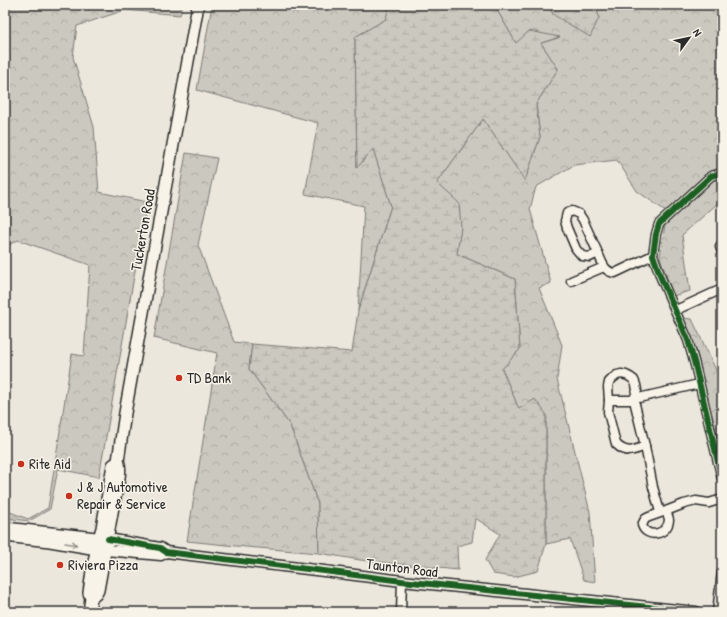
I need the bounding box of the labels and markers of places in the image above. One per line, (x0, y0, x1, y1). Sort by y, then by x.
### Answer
place label: TD Bank (187, 367, 231, 388)
marker: TD Bank (174, 373, 184, 383)
place label: Rite Aid (29, 453, 70, 474)
marker: Rite Aid (16, 459, 26, 469)
place label: J & J Automotive Repair & Service (77, 476, 168, 514)
marker: J & J Automotive Repair & Service (64, 491, 74, 501)
place label: Riviera Pizza (68, 554, 138, 575)
marker: Riviera Pizza (55, 560, 65, 570)

